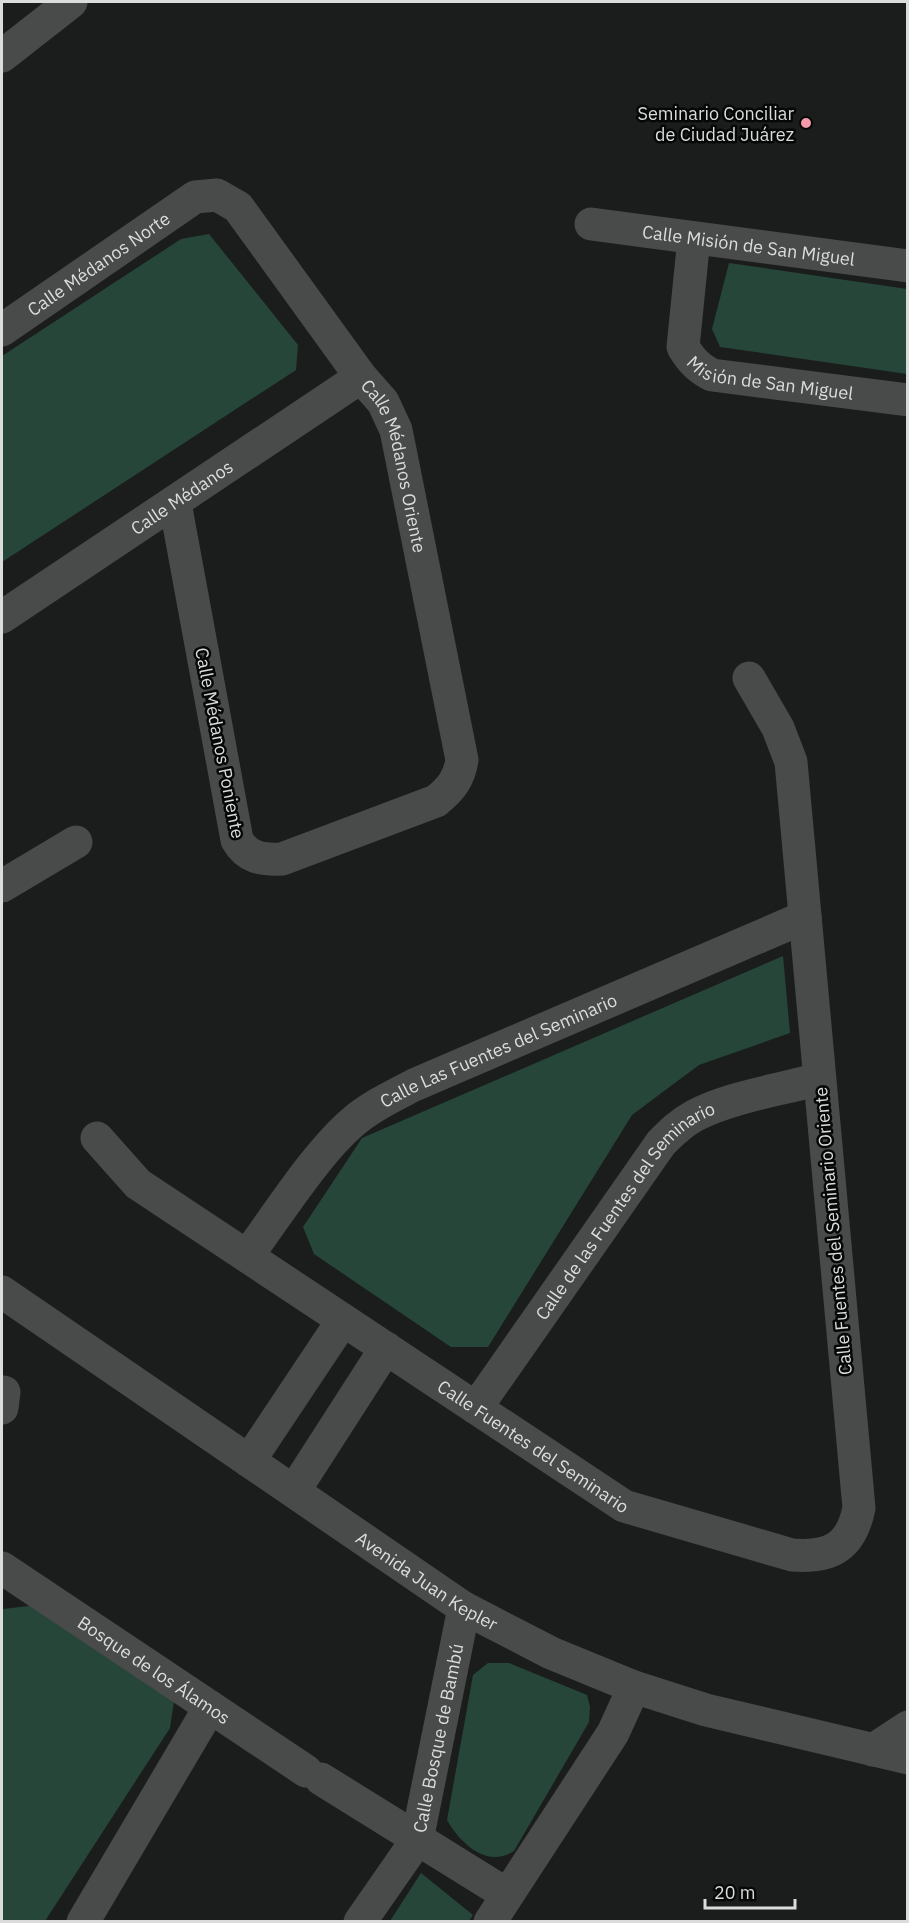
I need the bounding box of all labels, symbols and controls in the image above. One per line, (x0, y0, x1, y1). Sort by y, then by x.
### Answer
place label: Seminario Conciliar de Ciudad Juárez (638, 102, 794, 146)
marker: Seminario Conciliar de Ciudad Juárez (799, 116, 813, 130)
street label: Calle Médanos Norte (23, 206, 174, 321)
street label: Calle Misión de San Miguel (641, 219, 857, 270)
street label: Misión de San Miguel (682, 350, 855, 404)
street label: Calle Médanos Oriente (356, 374, 432, 555)
street label: Calle Médanos (126, 454, 237, 539)
street label: Calle Médanos Poniente (190, 646, 250, 841)
street label: Calle Las Fuentes del Seminario (376, 988, 620, 1112)
street label: Calle Fuentes del Seminario Oriente (809, 1086, 857, 1376)
street label: Calle de las Fuentes del Seminario (530, 1096, 718, 1324)
street label: Calle Fuentes del Seminario (433, 1374, 634, 1518)
street label: Avenida Juan Kepler (352, 1526, 502, 1635)
street label: Bosque de los Álamos (73, 1610, 235, 1729)
street label: Calle Bosque de Bambú (407, 1641, 468, 1835)
scale bar (705, 1872, 795, 1910)
text: 20 m (714, 1881, 756, 1904)

